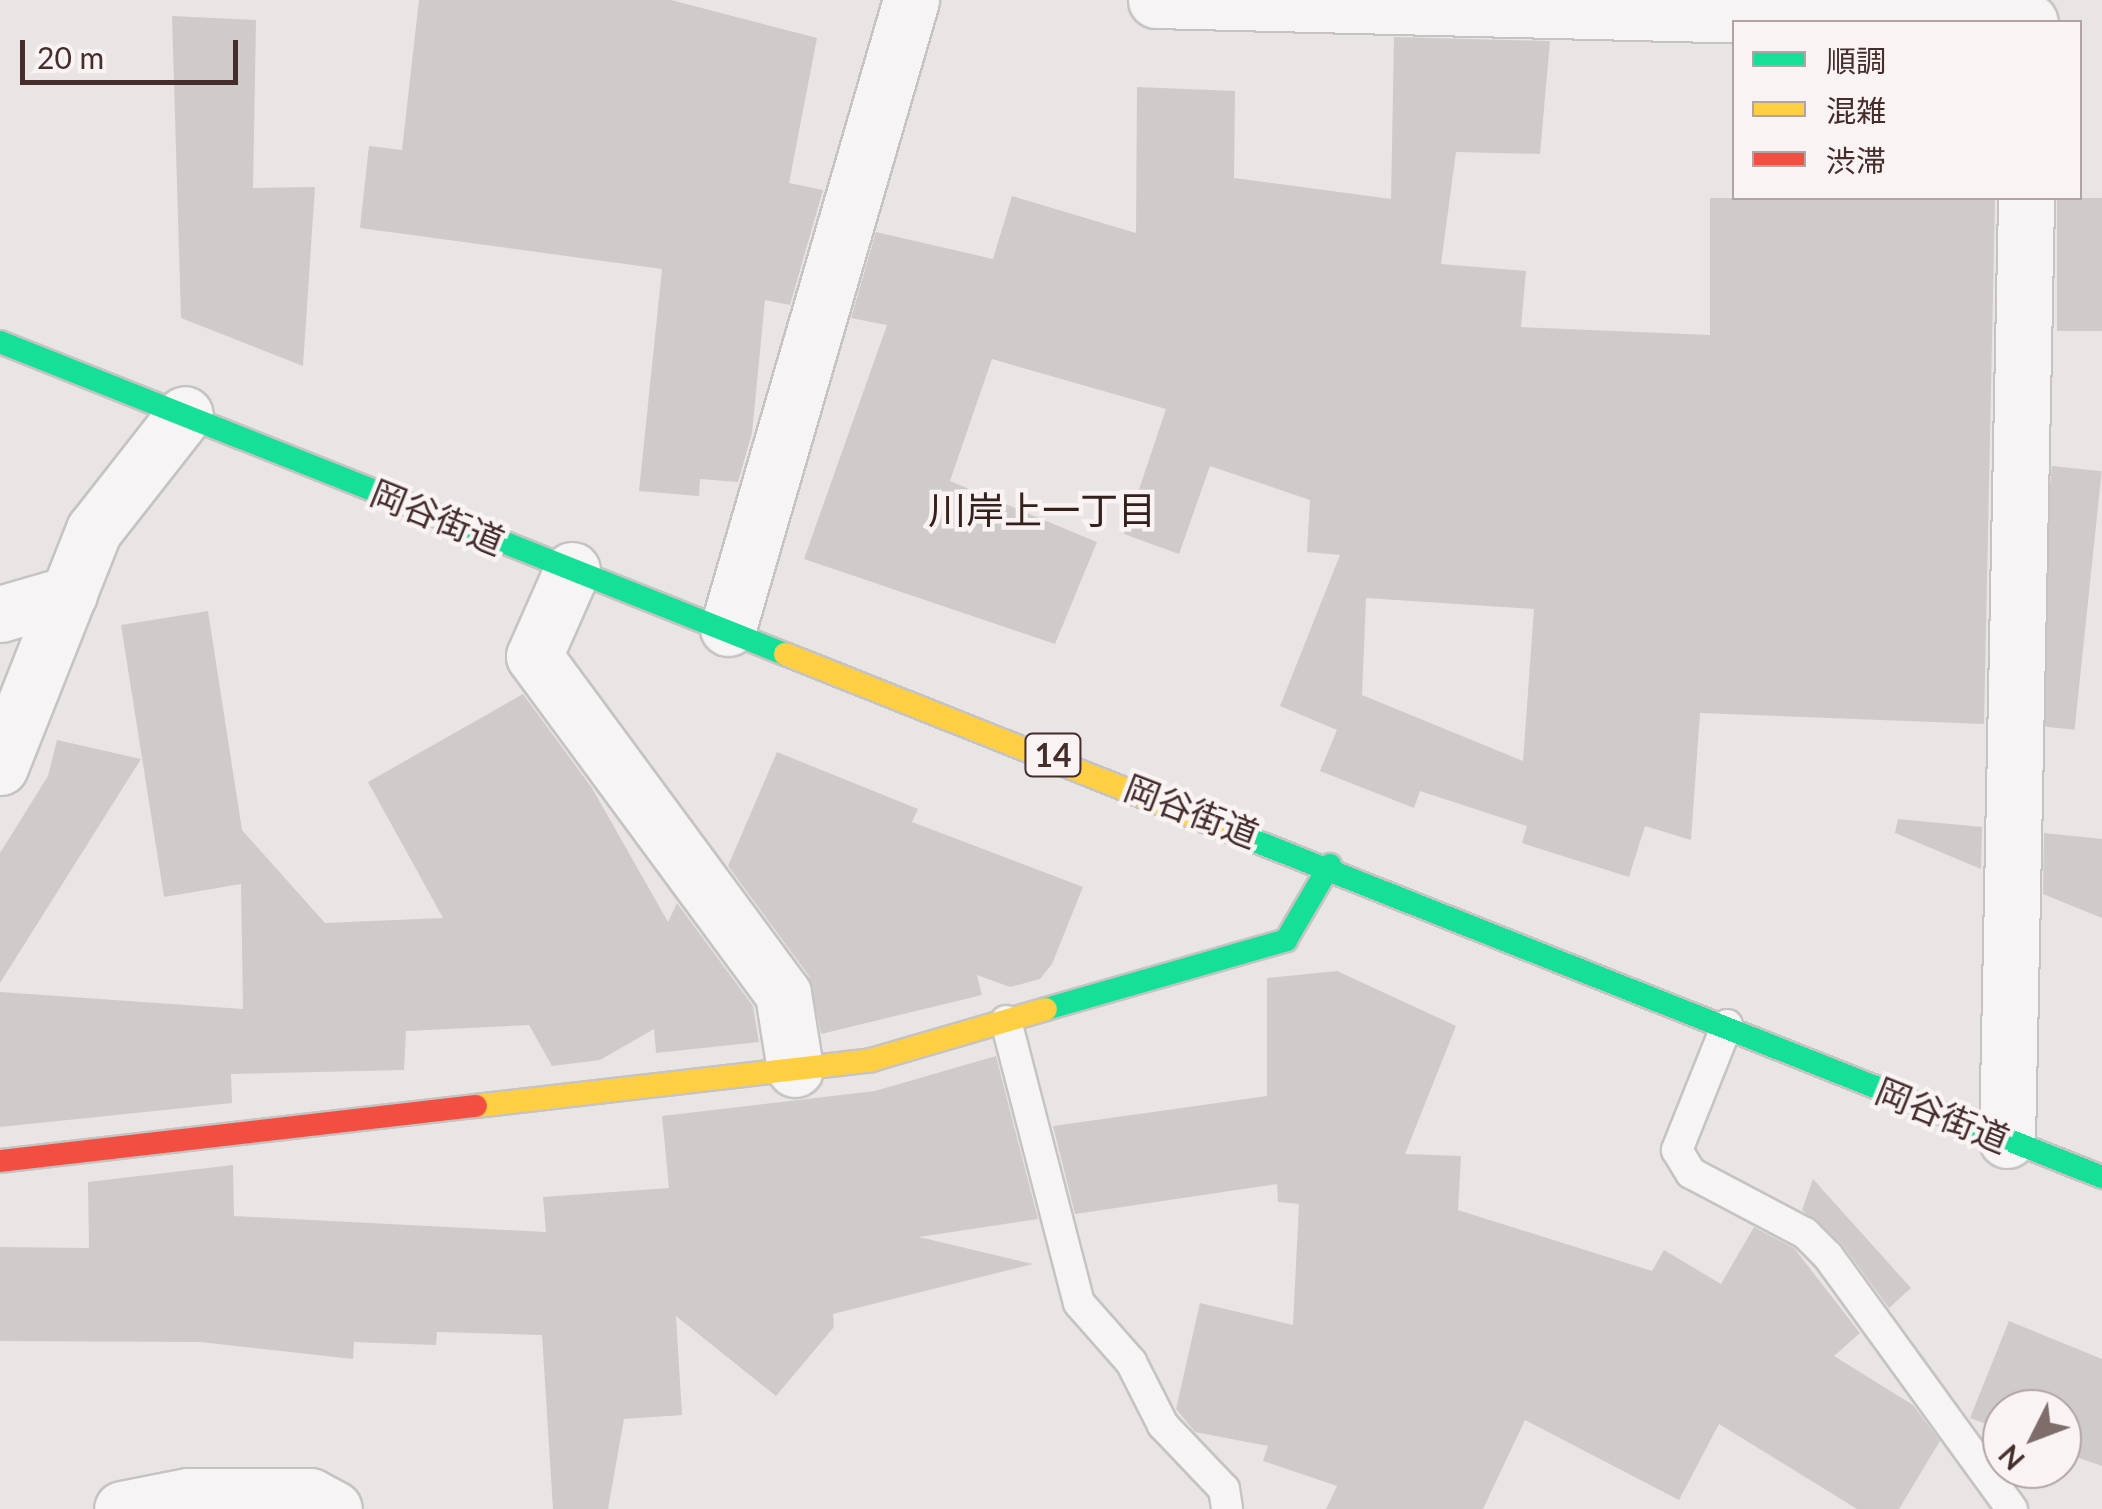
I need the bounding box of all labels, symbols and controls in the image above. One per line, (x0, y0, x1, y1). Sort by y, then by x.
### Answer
scale bar (25, 20, 242, 82)
legend (1732, 20, 2082, 200)
text: 20 m (37, 39, 104, 75)
text: 順調 (1826, 42, 1886, 78)
text: 混雑 (1826, 92, 1886, 128)
text: 渋滞 (1826, 142, 1886, 178)
street label: 岡谷街道 (365, 470, 511, 562)
district label: 川岸上一丁目 (928, 487, 1156, 533)
road number: 14 (1023, 728, 1083, 782)
street label: 岡谷街道 (1119, 765, 1265, 855)
street label: 岡谷街道 (1870, 1068, 2016, 1160)
north arrow (1982, 1389, 2082, 1489)
text: N (1991, 1438, 2031, 1477)

